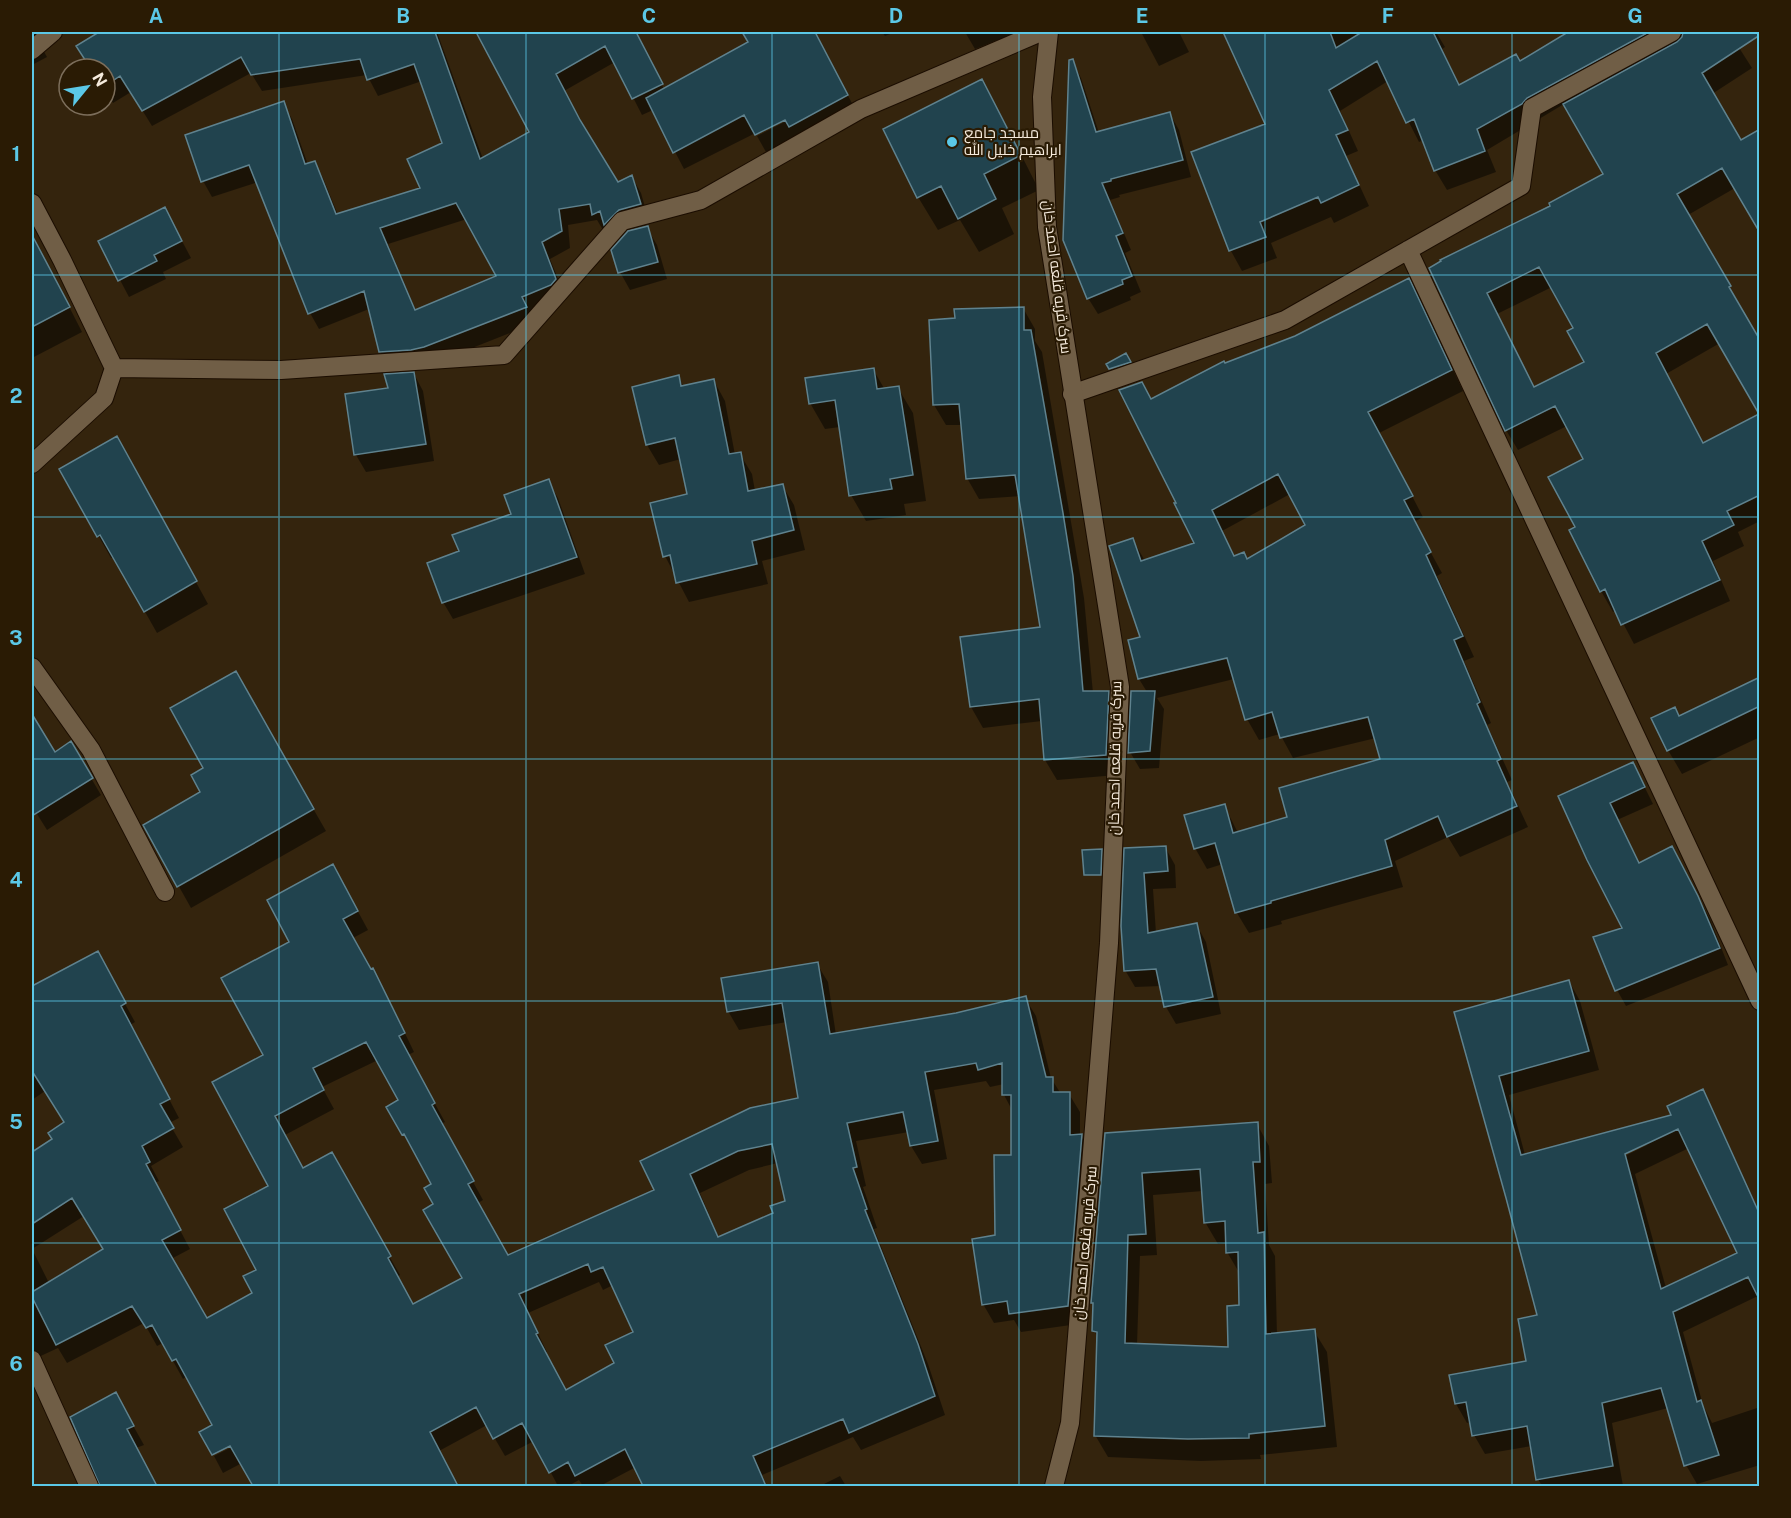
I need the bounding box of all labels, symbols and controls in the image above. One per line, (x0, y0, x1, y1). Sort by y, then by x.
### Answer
text: A (149, 4, 163, 28)
text: B (396, 4, 410, 28)
text: C (642, 4, 656, 28)
text: D (889, 4, 903, 28)
text: E (1136, 4, 1148, 28)
text: F (1382, 4, 1394, 28)
text: G (1627, 4, 1643, 28)
north arrow (57, 57, 117, 117)
text: N (88, 70, 111, 90)
place label: مسجد جامع ابراهیم خلیل الله (964, 124, 1062, 160)
marker: مسجد جامع ابراهیم خلیل الله (945, 135, 959, 149)
text: 1 (12, 142, 20, 166)
street label: سرک قریه قلعه احمد خان (1038, 199, 1075, 355)
text: 2 (10, 384, 22, 408)
text: 3 (9, 626, 23, 650)
street label: سرک قریه قلعه احمد خان (1105, 681, 1126, 835)
text: 4 (9, 868, 23, 892)
text: 5 (9, 1110, 23, 1134)
street label: سرک قریه قلعه احمد خان (1069, 1165, 1102, 1321)
text: 6 (9, 1352, 23, 1376)

